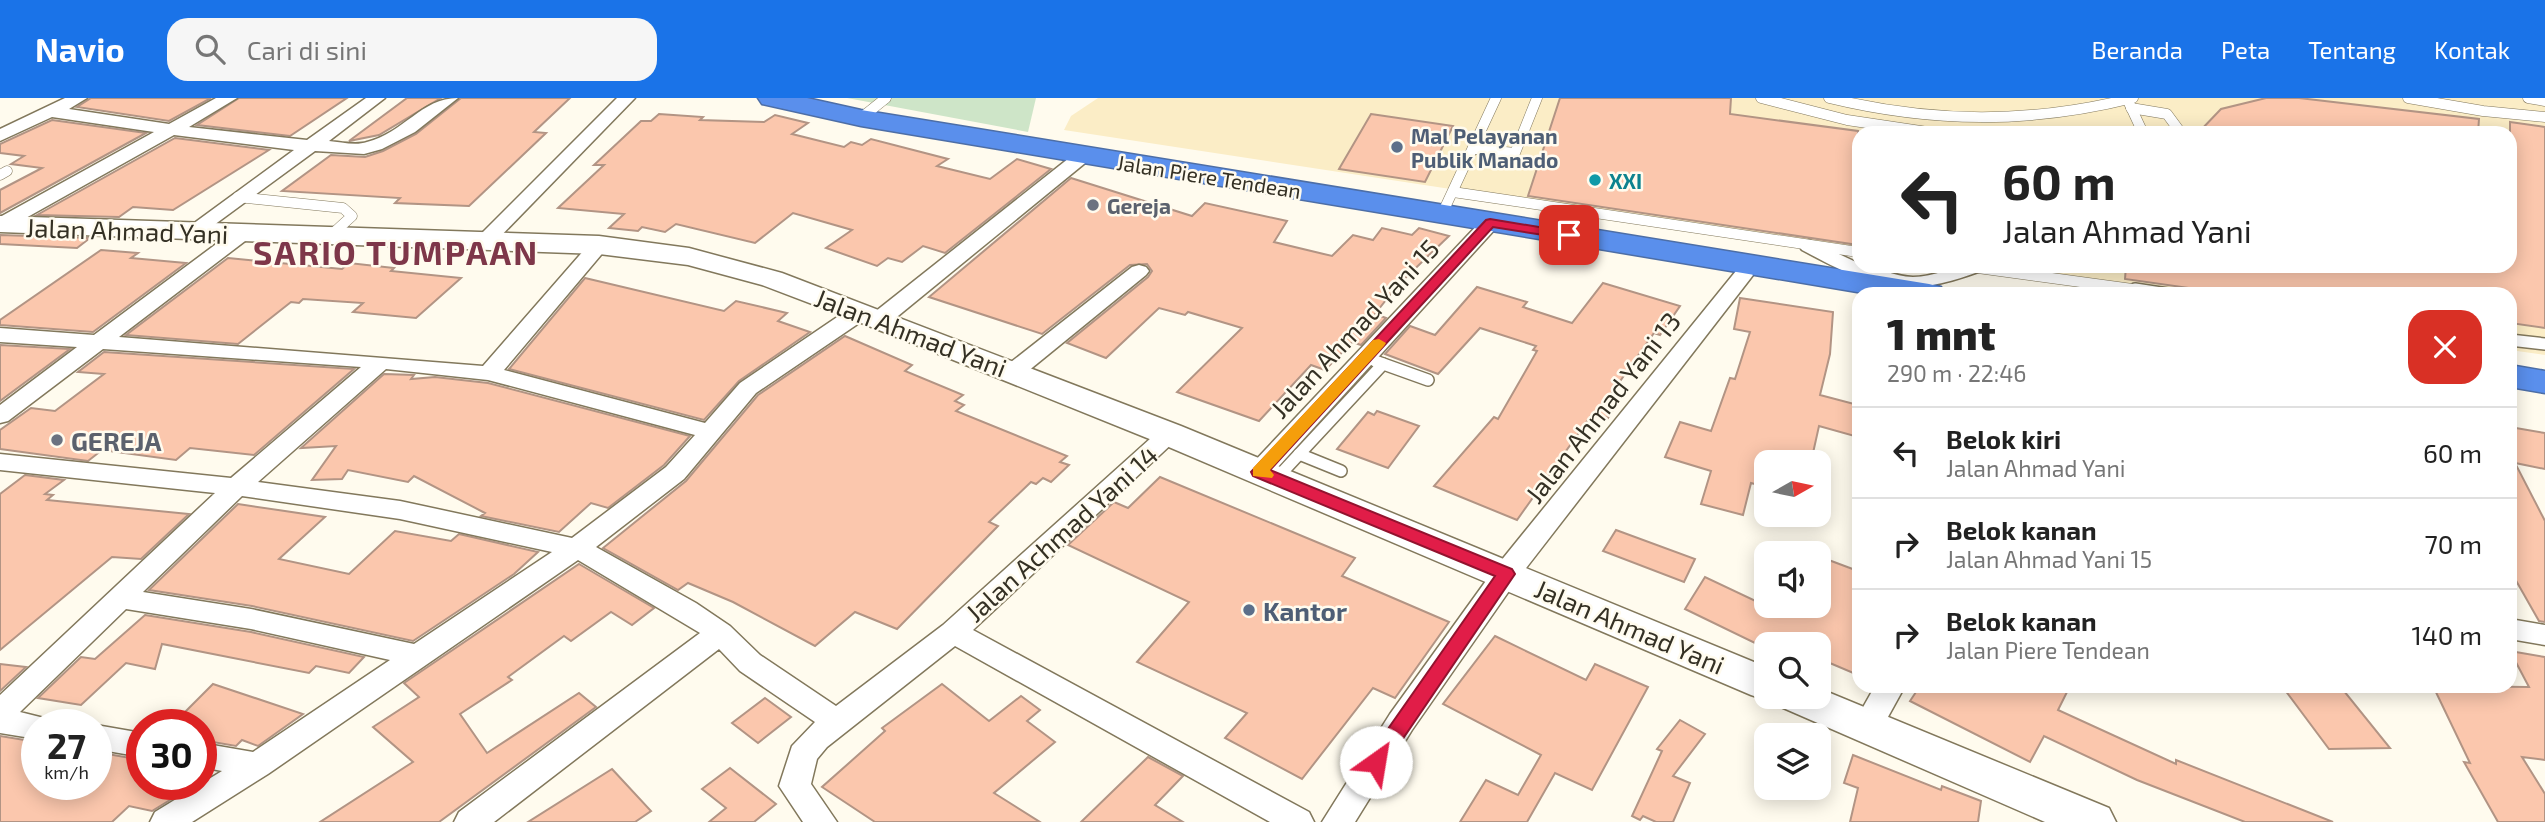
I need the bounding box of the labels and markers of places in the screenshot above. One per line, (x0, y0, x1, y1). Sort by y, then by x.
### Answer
place label: Mal Pelayanan Publik Manado (1411, 123, 1558, 172)
marker: Mal Pelayanan Publik Manado (1389, 139, 1405, 155)
place label: XXI (1609, 168, 1642, 193)
marker: XXI (1587, 172, 1603, 188)
place label: Gereja (1107, 193, 1171, 218)
marker: Gereja (1085, 197, 1101, 213)
pin (1539, 205, 1599, 265)
place label: GEREJA (71, 425, 161, 456)
marker: GEREJA (49, 432, 65, 448)
place label: Kantor (1263, 595, 1347, 626)
marker: Kantor (1241, 602, 1257, 618)

